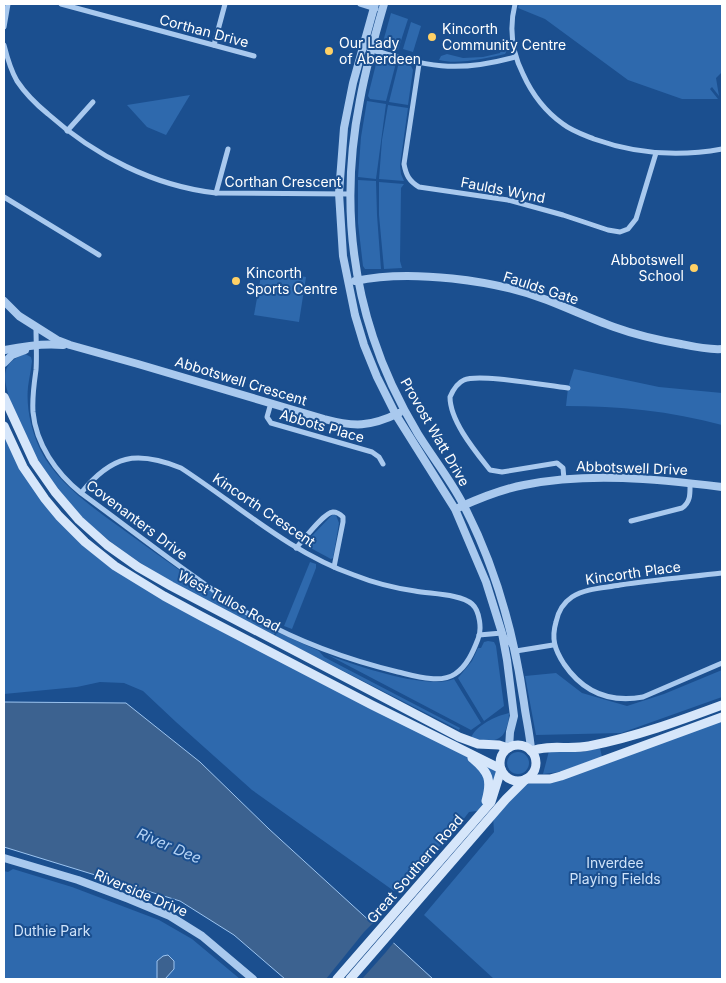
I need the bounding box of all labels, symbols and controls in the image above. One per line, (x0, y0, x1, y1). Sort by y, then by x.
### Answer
street label: Corthan Drive (158, 10, 251, 51)
place label: Kincorth Community Centre (442, 20, 566, 53)
marker: Kincorth Community Centre (426, 31, 438, 43)
place label: Our Lady of Aberdeen (339, 34, 421, 67)
marker: Our Lady of Aberdeen (323, 45, 335, 57)
street label: Corthan Crescent (225, 173, 342, 190)
street label: Faulds Wynd (459, 173, 547, 206)
place label: Abbotswell School (611, 251, 684, 284)
marker: Abbotswell School (688, 262, 700, 274)
place label: Kincorth Sports Centre (246, 264, 338, 297)
street label: Faulds Gate (501, 267, 581, 308)
marker: Kincorth Sports Centre (230, 275, 242, 287)
street label: Abbotswell Crescent (173, 352, 310, 409)
street label: Provost Watt Drive (397, 374, 473, 489)
street label: Abbots Place (278, 405, 366, 446)
street label: Abbotswell Drive (576, 457, 688, 478)
street label: Kincorth Crescent (210, 469, 319, 550)
street label: Covenanters Drive (83, 476, 191, 563)
street label: Kincorth Place (584, 557, 682, 588)
street label: West Tullos Road (175, 566, 283, 635)
street label: Great Southern Road (363, 811, 466, 926)
water label: River Dee (134, 824, 204, 868)
park label: Inverdee Playing Fields (569, 854, 661, 887)
street label: Riverside Drive (92, 865, 190, 920)
park label: Duthie Park (14, 922, 91, 939)

